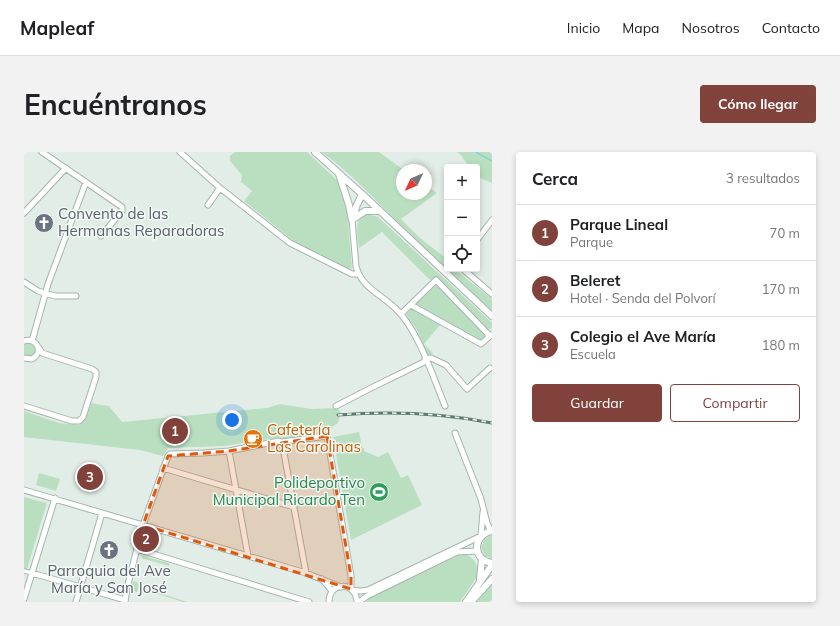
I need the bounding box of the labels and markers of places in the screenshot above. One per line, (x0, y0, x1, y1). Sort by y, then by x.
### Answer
place label: Convento de las Hermanas Reparadoras (58, 204, 225, 240)
church icon: Convento de las Hermanas Reparadoras (33, 212, 55, 234)
pin: 1 (162, 416, 188, 446)
place label: Cafetería Las Carolinas (267, 420, 361, 456)
cafe icon: Cafetería Las Carolinas (242, 428, 264, 450)
pin: 3 (77, 462, 103, 492)
place label: Polideportivo Municipal Ricardo Ten (213, 473, 365, 509)
sports icon: Polideportivo Municipal Ricardo Ten (368, 481, 390, 503)
pin: 2 (133, 524, 159, 554)
church icon: Parroquia del Ave María y San José (98, 539, 120, 561)
place label: Parroquia del Ave María y San José (47, 561, 171, 597)

